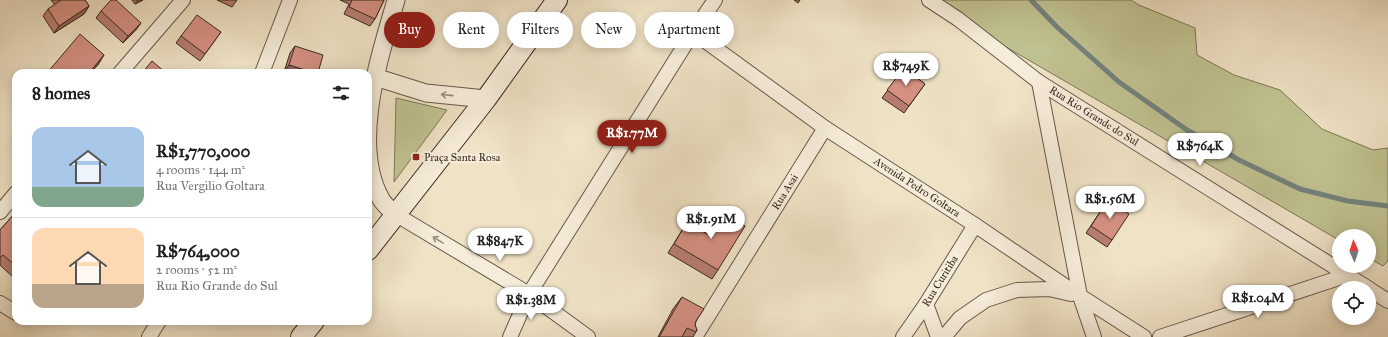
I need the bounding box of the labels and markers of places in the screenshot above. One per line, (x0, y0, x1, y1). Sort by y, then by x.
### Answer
pin: R$749K (873, 53, 939, 87)
pin: R$1.77M (595, 120, 669, 154)
pin: R$764K (1167, 133, 1233, 167)
place label: Praça Santa Rosa (424, 151, 501, 164)
marker: Praça Santa Rosa (411, 152, 421, 162)
pin: R$1.56M (1073, 186, 1147, 220)
pin: R$1.91M (674, 206, 748, 240)
pin: R$847K (467, 228, 533, 262)
pin: R$1.04M (1221, 285, 1295, 319)
pin: R$1.38M (494, 287, 568, 321)

